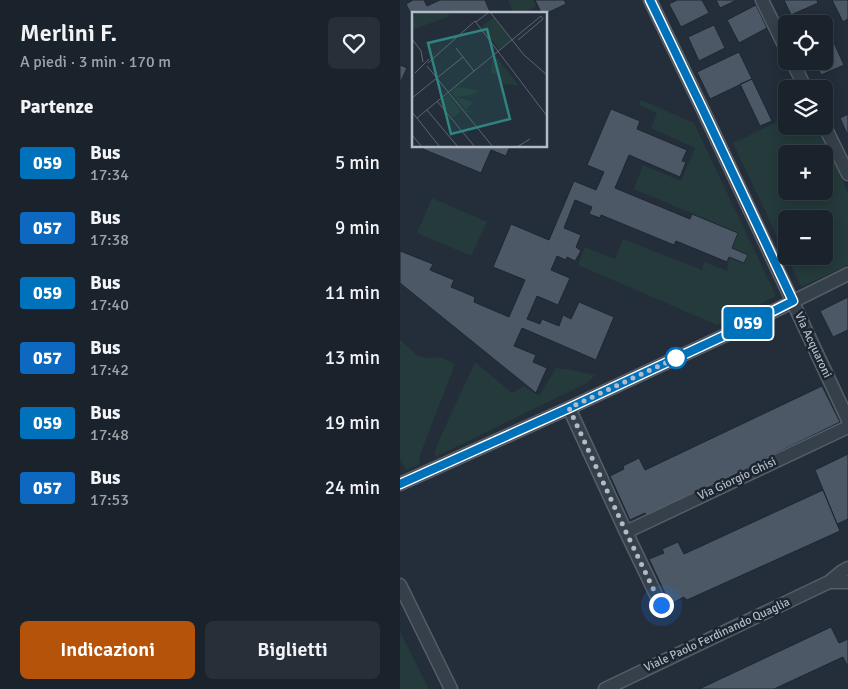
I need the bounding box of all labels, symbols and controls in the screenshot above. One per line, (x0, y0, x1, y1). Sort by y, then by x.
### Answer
inset map (412, 12, 548, 148)
map controls (778, 15, 833, 265)
button: locate (778, 15, 833, 70)
button: heart (328, 17, 380, 69)
text: Merlini F. (20, 18, 117, 48)
text: A piedi · 3 min · 170 m (20, 52, 171, 72)
button: layers (778, 80, 833, 135)
text: Partenze (20, 95, 93, 119)
text: Bus (90, 141, 121, 165)
button: + (778, 145, 833, 200)
text: 5 min (335, 151, 380, 175)
text: 059 (33, 152, 62, 174)
text: 17:34 (90, 165, 129, 185)
text: Bus (90, 206, 121, 230)
button: − (778, 210, 833, 265)
text: 9 min (335, 216, 380, 240)
text: 057 (33, 217, 62, 239)
text: 17:38 (90, 230, 129, 250)
text: Bus (90, 271, 121, 295)
text: 11 min (325, 281, 380, 305)
text: 059 (33, 282, 62, 304)
text: 17:40 (90, 295, 129, 315)
line badge: 059 (719, 307, 777, 339)
street label: Via Acquaroni (791, 310, 835, 380)
text: 059 (733, 312, 763, 334)
text: Bus (90, 336, 121, 360)
text: 13 min (325, 346, 380, 370)
text: 057 (33, 347, 62, 369)
unlabelled marker (665, 347, 687, 369)
text: 17:42 (90, 360, 129, 380)
text: Bus (90, 401, 121, 425)
text: 19 min (325, 411, 380, 435)
text: 059 (33, 412, 62, 434)
text: 17:48 (90, 425, 129, 445)
street label: Via Giorgio Ghisi (695, 454, 779, 504)
text: Bus (90, 466, 121, 490)
text: 24 min (325, 476, 380, 500)
text: 057 (33, 477, 62, 499)
text: 17:53 (90, 490, 129, 510)
your location (649, 593, 674, 618)
street label: Viale Paolo Ferdinando Quaglia (642, 595, 792, 675)
button: Indicazioni (20, 621, 195, 679)
button: Biglietti (205, 621, 380, 679)

